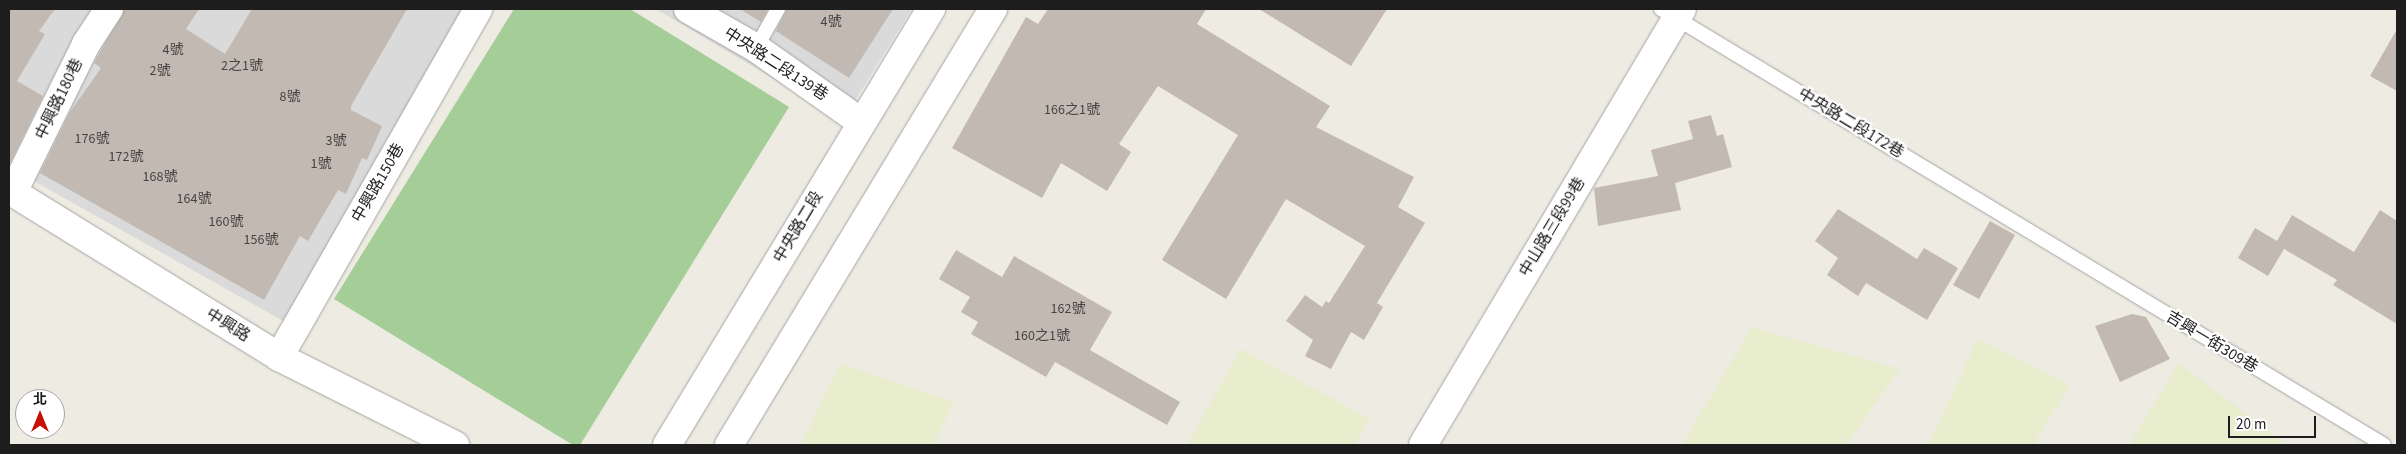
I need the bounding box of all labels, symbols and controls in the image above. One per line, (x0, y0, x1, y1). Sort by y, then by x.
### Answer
house number: 4號 (821, 14, 841, 30)
street label: 中央路二段139巷 (721, 23, 831, 105)
house number: 4號 (163, 42, 183, 58)
street label: 中興路180巷 (31, 55, 87, 143)
house number: 2之1號 (221, 58, 263, 74)
house number: 2號 (150, 63, 170, 79)
street label: 中央路二段172巷 (1795, 84, 1907, 162)
house number: 8號 (280, 89, 300, 105)
house number: 166之1號 (1044, 102, 1100, 118)
house number: 176號 (75, 131, 109, 147)
house number: 3號 (326, 133, 346, 149)
street label: 中興路150巷 (348, 140, 408, 226)
house number: 172號 (109, 149, 143, 165)
house number: 1號 (311, 156, 331, 172)
house number: 168號 (143, 169, 177, 185)
street label: 中山路三段99巷 (1515, 174, 1589, 280)
street label: 中央路二段 (769, 188, 827, 266)
house number: 164號 (177, 191, 211, 207)
house number: 160號 (209, 214, 243, 230)
house number: 156號 (244, 232, 278, 248)
house number: 162號 (1051, 301, 1085, 317)
street label: 中興路 (203, 304, 253, 346)
street label: 吉興一街309巷 (2163, 307, 2261, 377)
house number: 160之1號 (1014, 328, 1070, 344)
north arrow (15, 389, 65, 439)
text: 北 (33, 390, 47, 410)
scale bar (2231, 406, 2318, 438)
text: 20 m (2236, 414, 2266, 435)

